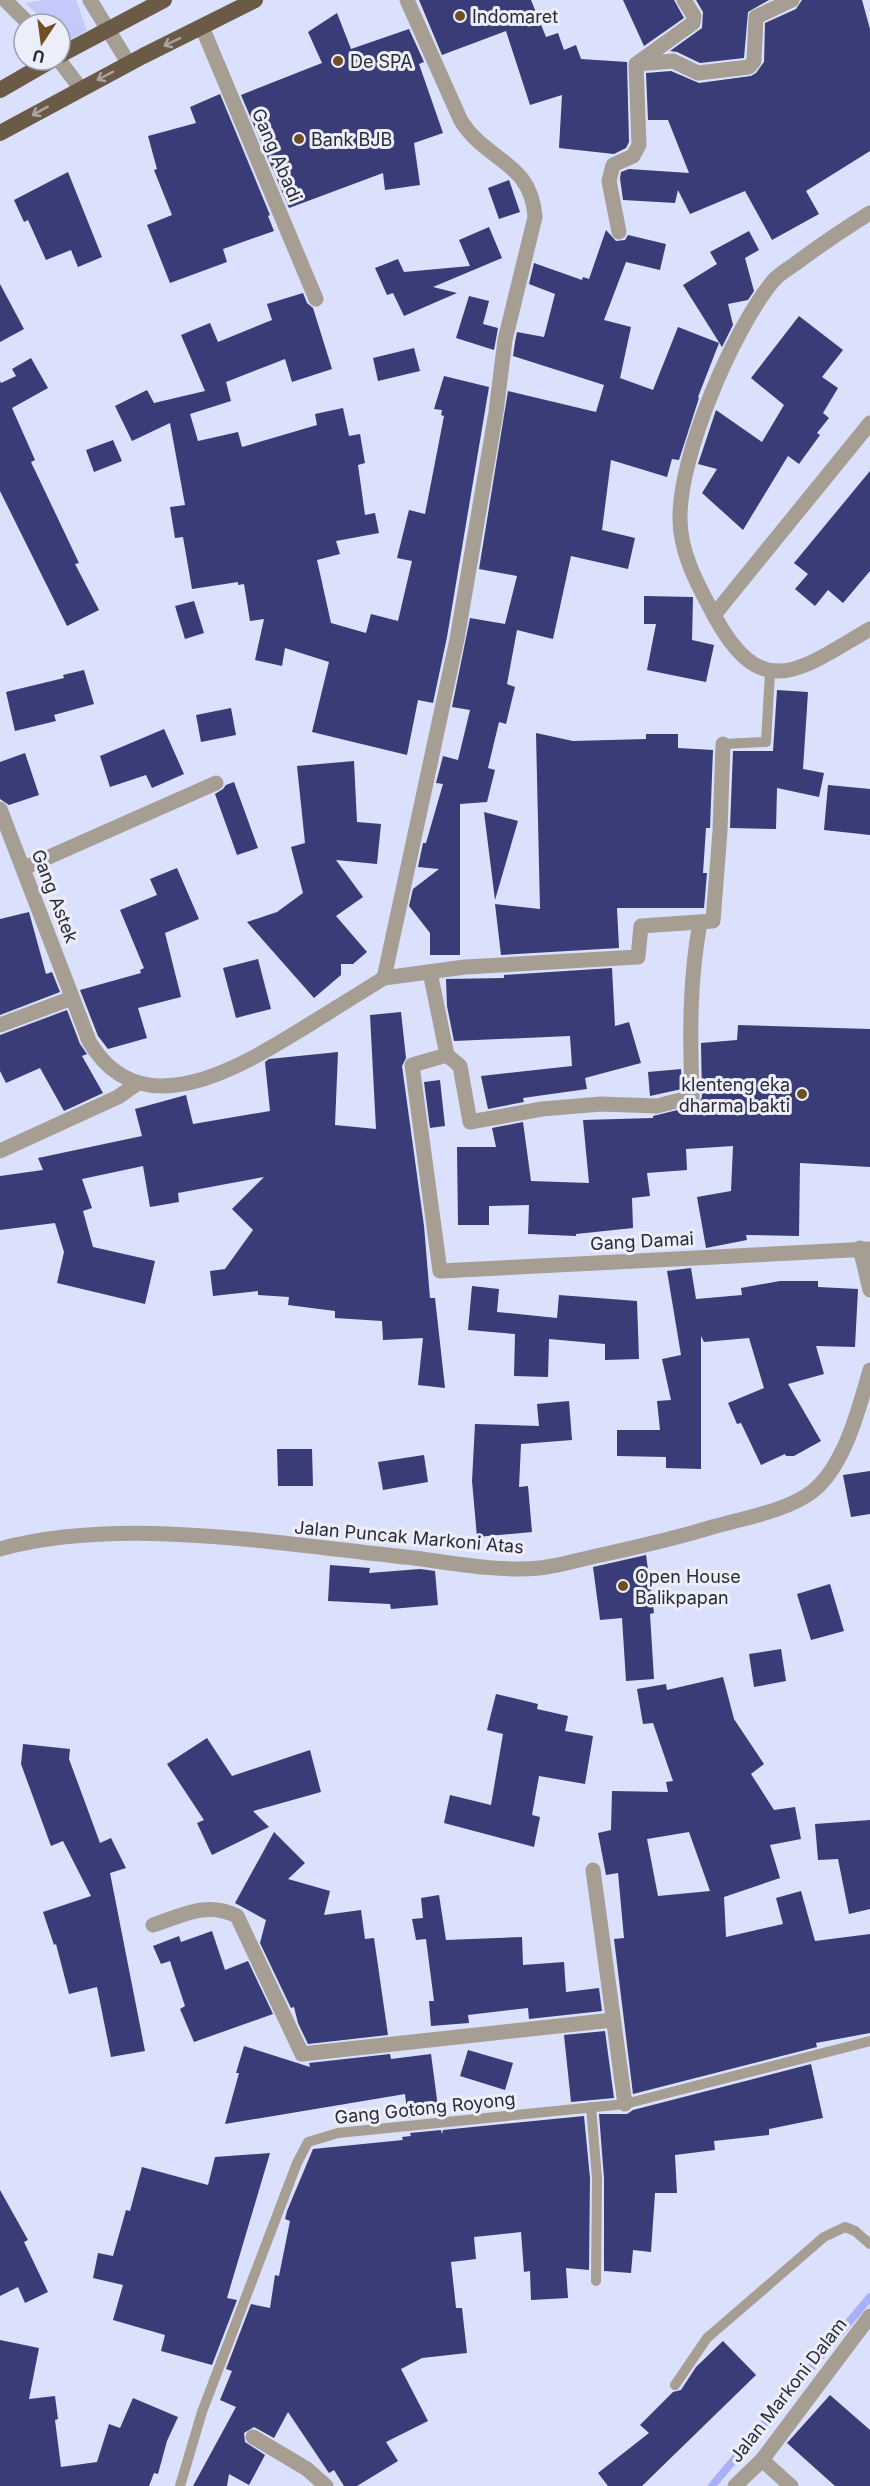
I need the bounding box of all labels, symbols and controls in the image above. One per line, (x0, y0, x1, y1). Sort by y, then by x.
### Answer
place label: Indomaret (472, 6, 558, 27)
marker: Indomaret (453, 9, 467, 23)
north arrow (12, 12, 72, 72)
one-way arrow (164, 36, 182, 48)
text: U (31, 46, 47, 68)
place label: De SPA (350, 51, 413, 72)
marker: De SPA (331, 54, 345, 68)
one-way arrow (96, 71, 114, 82)
street label: Gang Abadi (248, 105, 306, 205)
one-way arrow (32, 106, 50, 117)
place label: Bank BJB (311, 129, 392, 150)
marker: Bank BJB (292, 132, 306, 146)
street label: Gang Astek (28, 846, 82, 946)
place label: klenteng eka dharma bakti (679, 1074, 790, 1116)
marker: klenteng eka dharma bakti (795, 1087, 809, 1101)
street label: Gang Damai (590, 1228, 694, 1254)
street label: Jalan Puncak Markoni Atas (293, 1517, 525, 1557)
place label: Open House Balikpapan (635, 1566, 741, 1608)
marker: Open House Balikpapan (616, 1579, 630, 1593)
street label: Gang Gotong Royong (334, 2088, 516, 2128)
street label: Jalan Markoni Dalam (725, 2314, 851, 2466)

